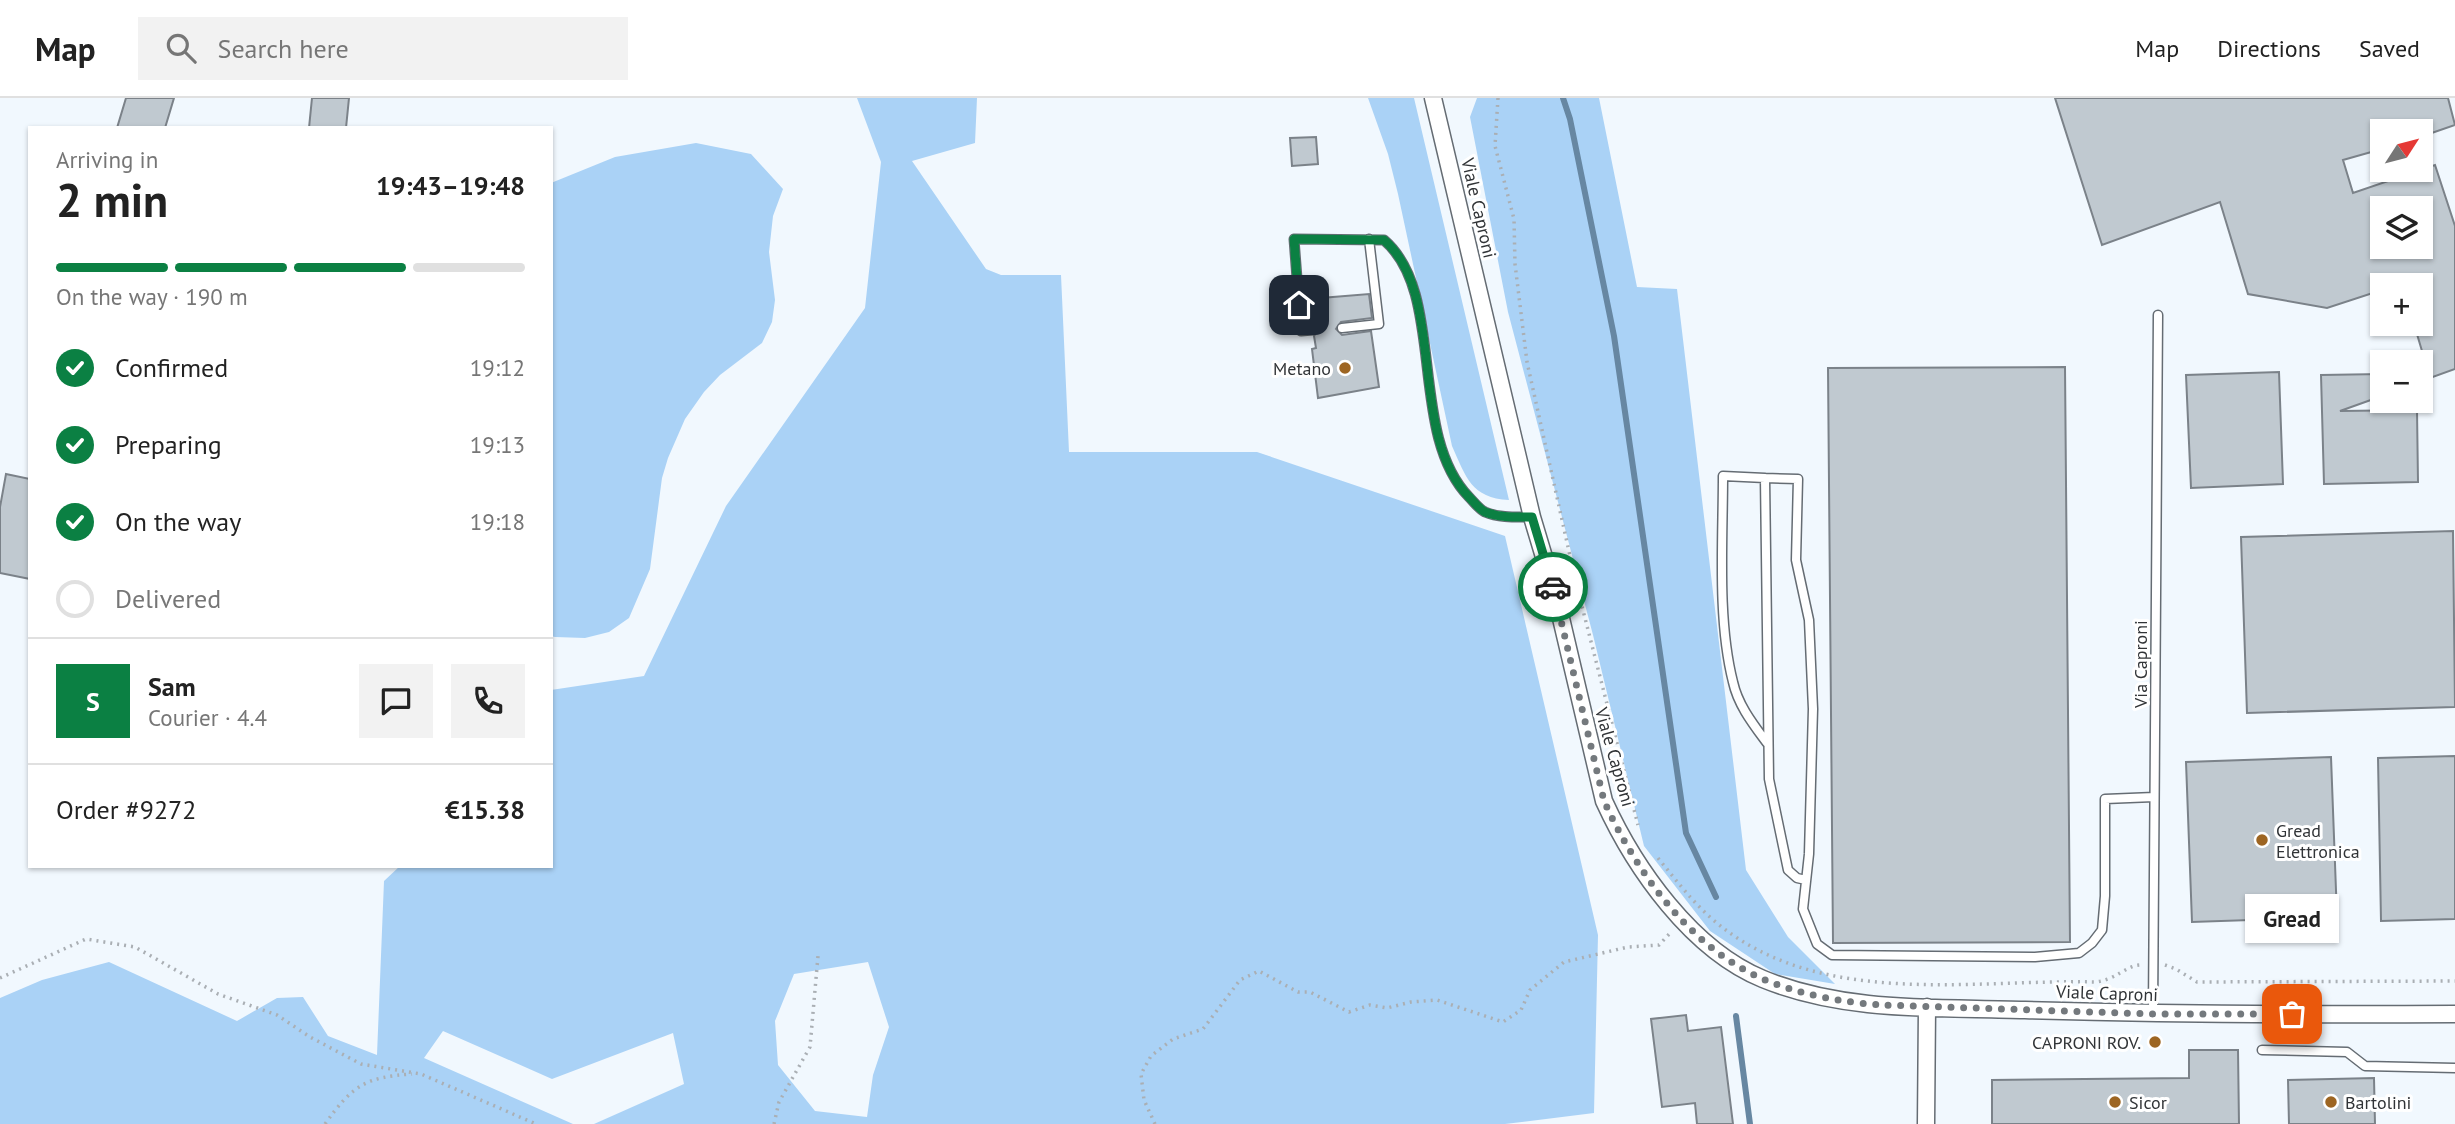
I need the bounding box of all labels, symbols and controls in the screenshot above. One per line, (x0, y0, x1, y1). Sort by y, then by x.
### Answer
search box (138, 17, 628, 80)
text: Map (35, 27, 96, 70)
icon: search (162, 29, 200, 67)
text: Search here (218, 32, 349, 65)
text: Map (2135, 33, 2179, 64)
text: Directions (2217, 33, 2321, 64)
text: Saved (2359, 33, 2420, 64)
north arrow (2370, 119, 2432, 182)
map controls (2370, 119, 2433, 413)
text: Arriving in (56, 145, 158, 174)
street label: Viale Caproni (1456, 155, 1502, 260)
text: 19:43–19:48 (376, 169, 525, 202)
text: 2 min (56, 170, 168, 230)
button: layers (2370, 196, 2433, 259)
button: + (2370, 273, 2433, 336)
pin (1269, 275, 1329, 335)
text: On the way · 190 m (56, 282, 248, 311)
icon: home (1280, 286, 1318, 324)
icon: check (56, 349, 94, 387)
button: − (2370, 350, 2433, 413)
text: Confirmed (115, 351, 228, 384)
text: 19:12 (470, 353, 525, 382)
place label: Metano (1273, 357, 1331, 380)
marker: Metano (1337, 360, 1353, 376)
icon: check (56, 426, 94, 464)
text: Preparing (115, 428, 222, 461)
text: 19:13 (470, 430, 525, 459)
icon: check (56, 503, 94, 541)
text: On the way (115, 505, 241, 538)
text: 19:18 (470, 507, 525, 536)
courier (1518, 552, 1588, 622)
icon: car (1534, 568, 1572, 606)
text: Delivered (115, 582, 221, 615)
street label: Via Caproni (2129, 620, 2152, 709)
button: chat (359, 664, 433, 738)
button: phone (451, 664, 525, 738)
text: Sam (148, 670, 196, 703)
text: S (86, 685, 100, 718)
text: Courier · 4.4 (148, 703, 267, 732)
street label: Viale Caproni (1590, 704, 1640, 809)
text: Order #9272 (56, 793, 196, 826)
text: €15.38 (445, 793, 525, 826)
place label: Gread Elettronica (2276, 819, 2360, 863)
marker: Gread Elettronica (2254, 832, 2270, 848)
callout: Gread (2245, 895, 2339, 944)
text: Gread (2263, 904, 2321, 933)
street label: Viale Caproni (2054, 980, 2159, 1006)
pin (2262, 984, 2322, 1044)
icon: bag (2273, 995, 2311, 1033)
place label: CAPRONI ROV. (2032, 1031, 2141, 1054)
marker: CAPRONI ROV. (2147, 1034, 2163, 1050)
place label: Sicor (2129, 1091, 2167, 1114)
place label: Bartolini (2345, 1091, 2411, 1114)
marker: Sicor (2107, 1094, 2123, 1110)
marker: Bartolini (2323, 1094, 2339, 1110)

